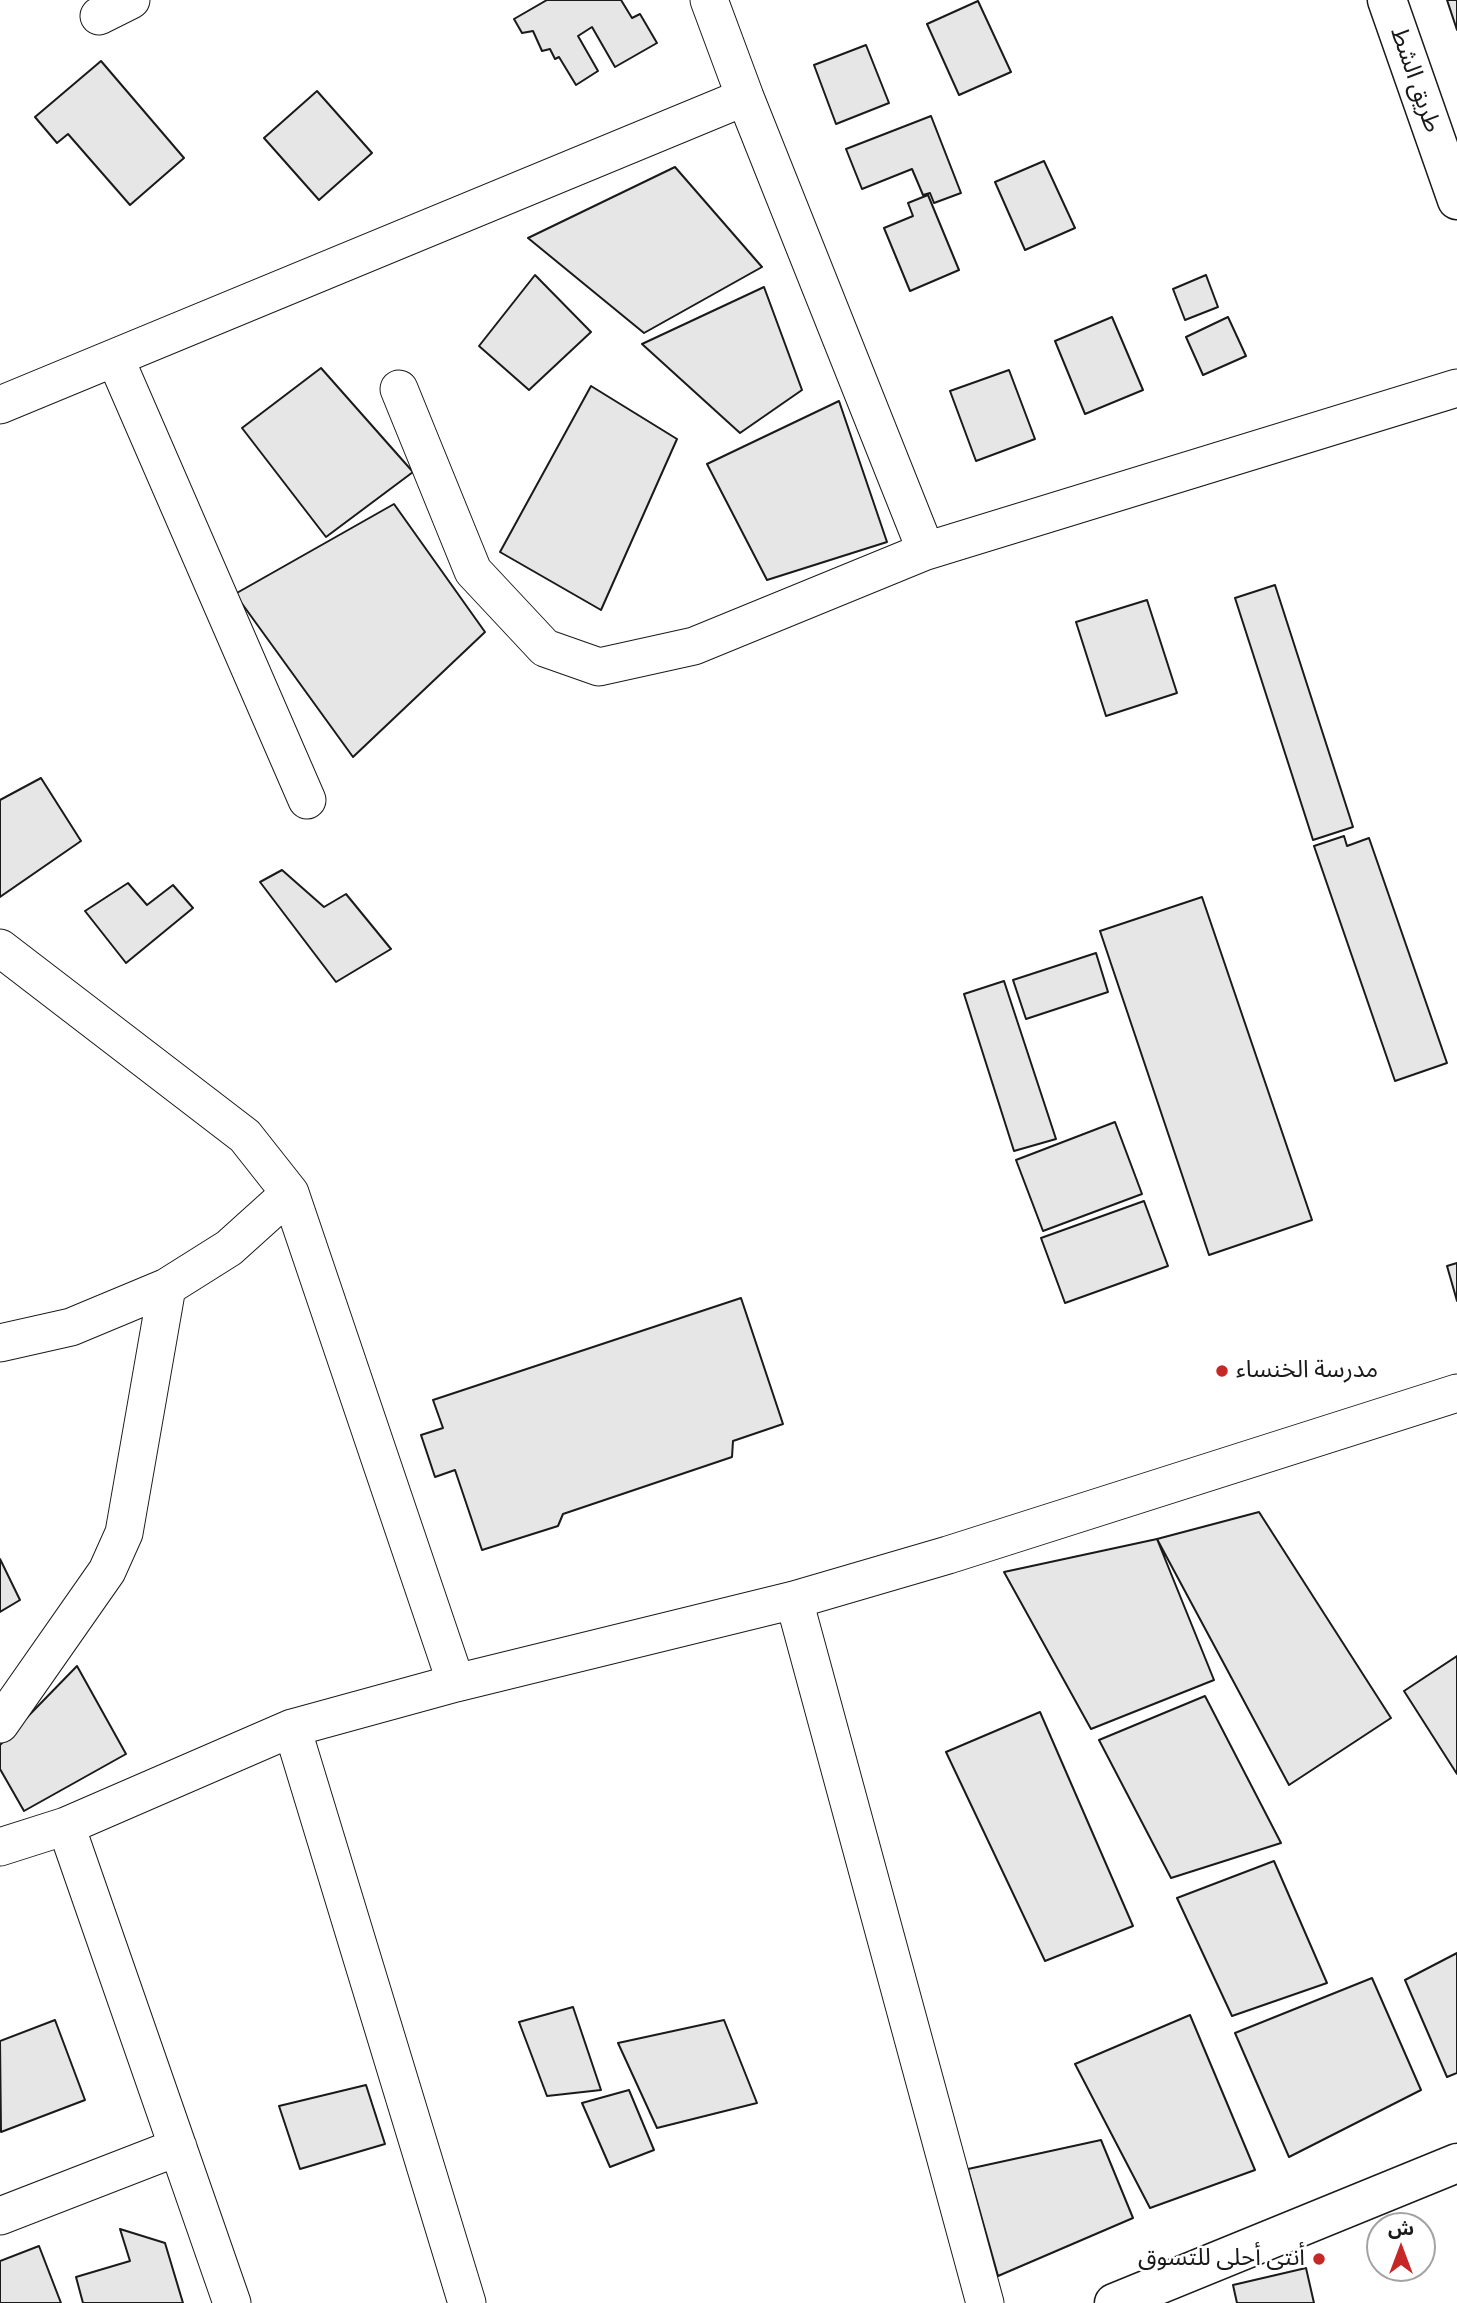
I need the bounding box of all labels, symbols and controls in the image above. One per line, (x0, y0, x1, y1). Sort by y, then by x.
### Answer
street label: طريق الشط (1384, 24, 1446, 136)
place label: مدرسة الخنساء (1236, 1357, 1378, 1385)
marker: مدرسة الخنساء (1214, 1363, 1230, 1379)
north arrow (1366, 2212, 1436, 2282)
text: ش (1388, 2215, 1414, 2241)
place label: أنتى أحلى للتسوق (1138, 2245, 1305, 2273)
marker: أنتى أحلى للتسوق (1311, 2251, 1327, 2267)

